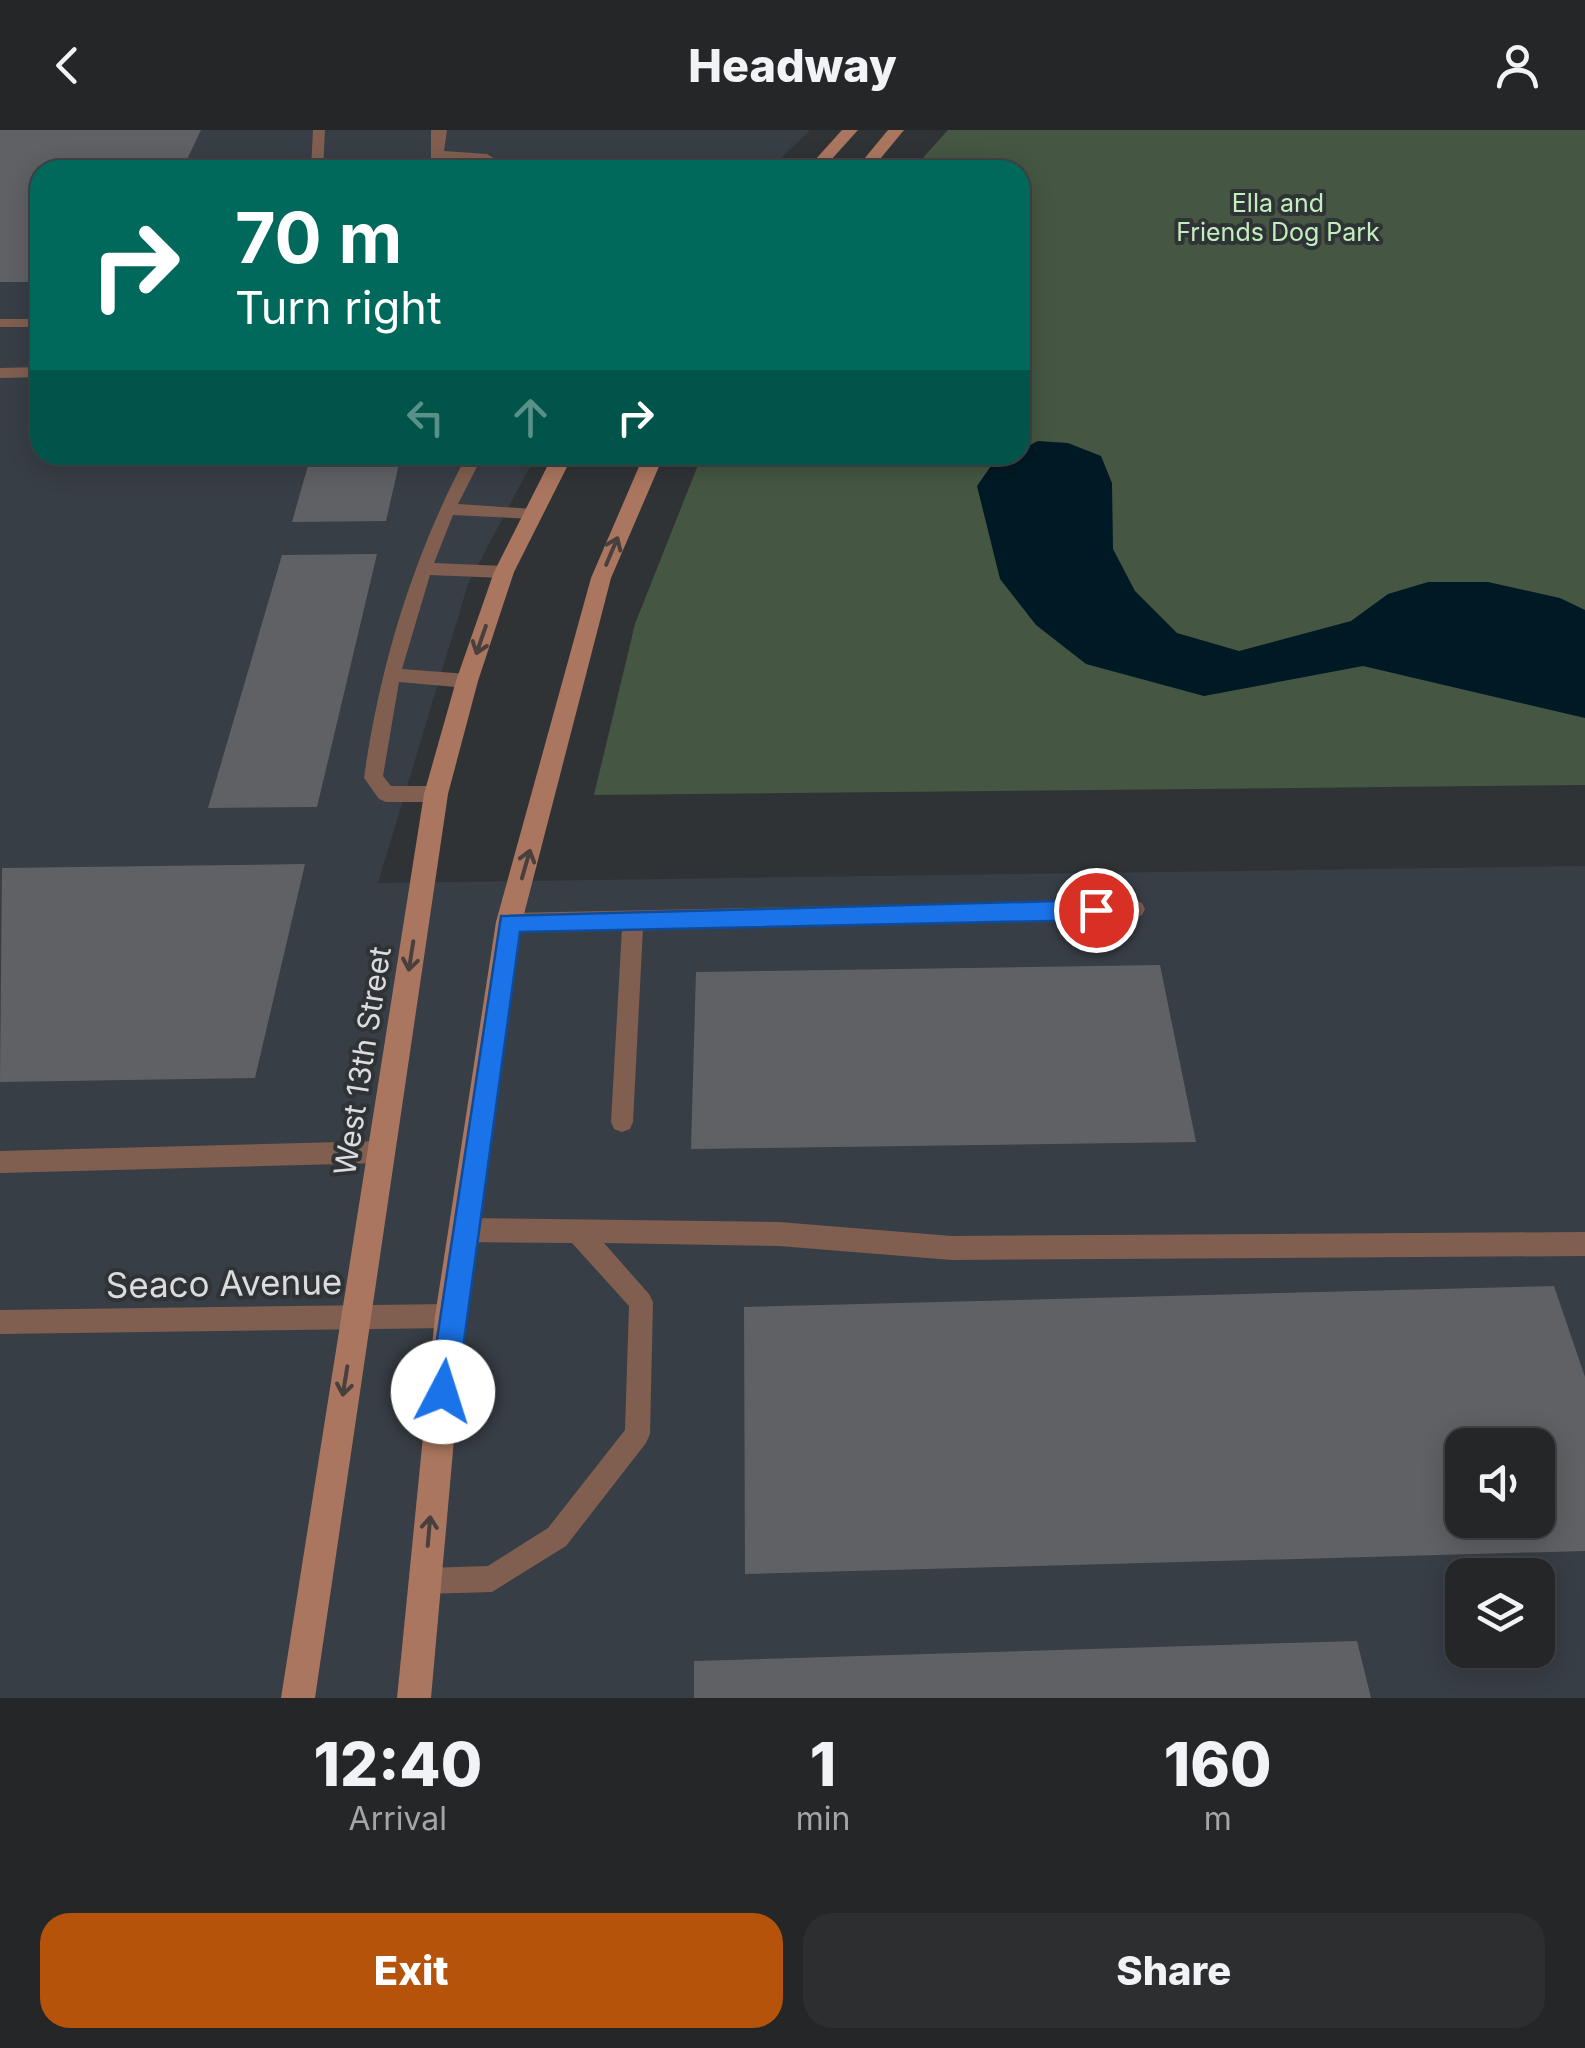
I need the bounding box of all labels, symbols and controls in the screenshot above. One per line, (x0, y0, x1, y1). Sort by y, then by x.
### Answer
icon: back (40, 38, 95, 93)
text: Headway (688, 38, 897, 93)
icon: person (1490, 38, 1545, 93)
park label: Ella and Friends Dog Park (1176, 188, 1380, 247)
text: 70 m (235, 195, 402, 280)
icon: right (70, 200, 200, 330)
text: Turn right (235, 280, 442, 335)
icon: left (398, 390, 453, 445)
icon: ahead (503, 390, 558, 445)
icon: right (608, 390, 663, 445)
one-way arrow (604, 536, 622, 567)
one-way arrow (471, 623, 489, 654)
one-way arrow (518, 849, 536, 880)
pin (1054, 868, 1139, 953)
icon: arrive (1069, 883, 1124, 938)
one-way arrow (401, 939, 420, 972)
street label: West 13th Street (326, 944, 398, 1178)
street label: Seaco Avenue (105, 1260, 343, 1306)
position arrow (391, 1340, 495, 1444)
one-way arrow (335, 1364, 354, 1397)
map controls (1445, 1428, 1555, 1668)
button: sound (1445, 1428, 1555, 1538)
one-way arrow (420, 1516, 439, 1548)
button: layers (1445, 1558, 1555, 1668)
text: 12:40 (313, 1728, 482, 1800)
text: 1 (810, 1728, 836, 1800)
text: 160 (1164, 1728, 1272, 1800)
text: Arrival (349, 1799, 447, 1838)
text: min (796, 1799, 850, 1838)
text: m (1204, 1799, 1232, 1838)
button: Exit (40, 1913, 783, 2028)
button: Share (803, 1913, 1545, 2028)

